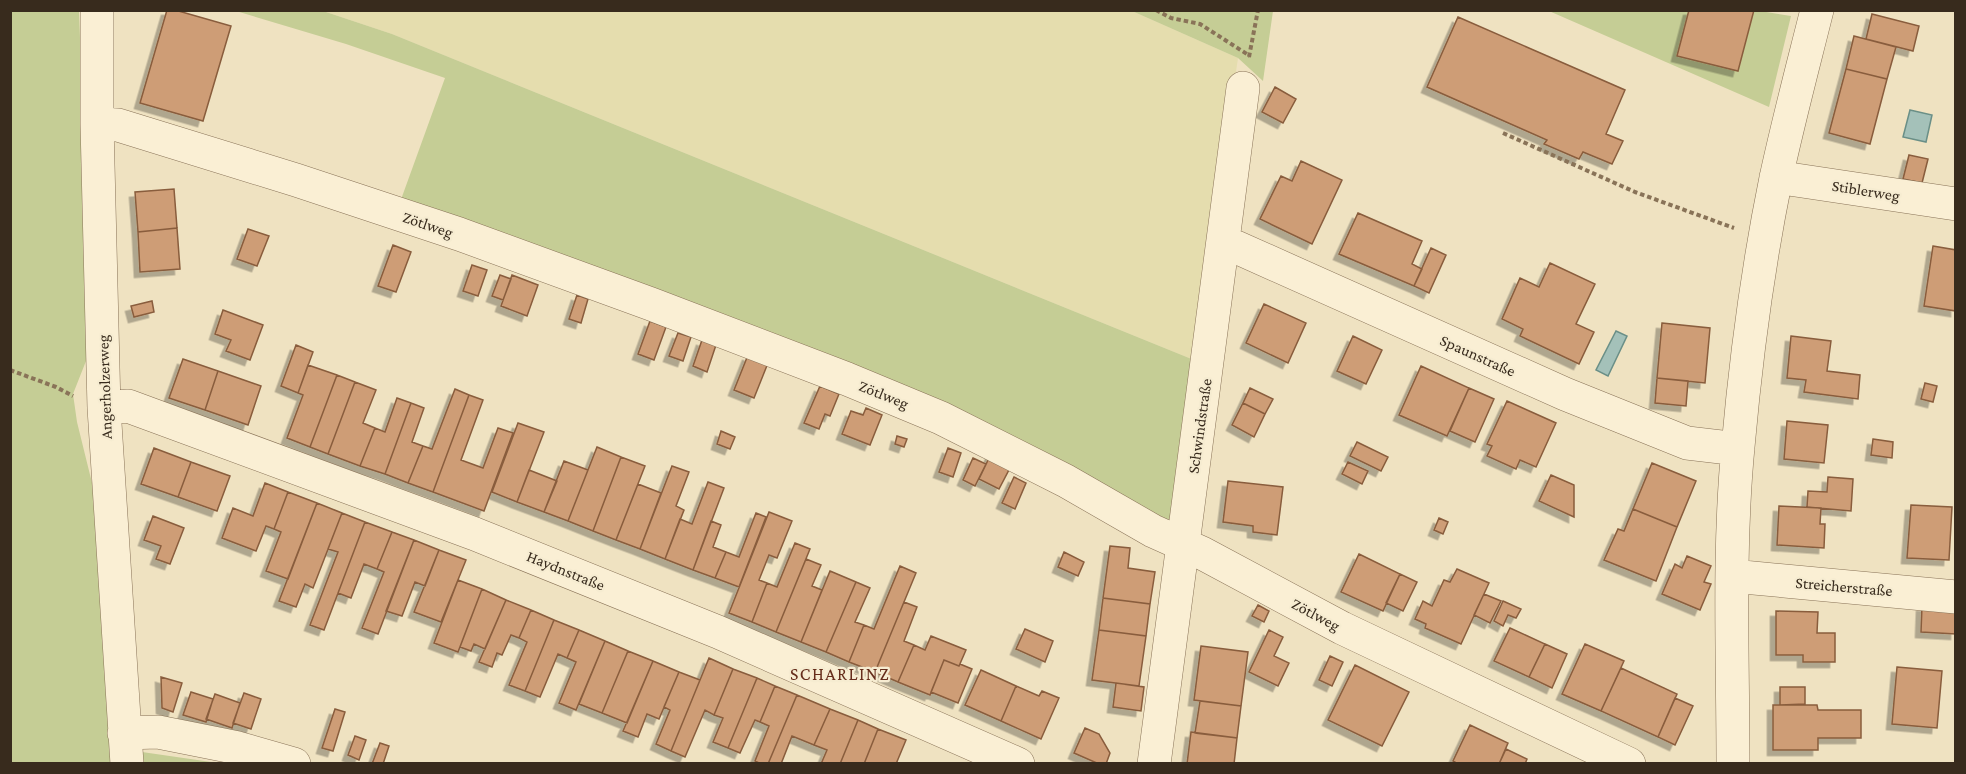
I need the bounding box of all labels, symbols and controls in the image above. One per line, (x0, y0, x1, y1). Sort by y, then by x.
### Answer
street label: Stiblerweg (1831, 177, 1901, 205)
street label: Zötlweg (400, 208, 456, 242)
street label: Spaunstraße (1437, 331, 1518, 381)
street label: Angerholzerweg (94, 334, 116, 440)
street label: Zötlweg (856, 377, 911, 413)
street label: Schwindstraße (1184, 377, 1215, 475)
street label: Haydnstraße (524, 547, 607, 595)
street label: Streicherstraße (1795, 574, 1893, 599)
street label: Zötlweg (1288, 595, 1343, 635)
district label: SCHARLINZ (790, 664, 890, 684)

